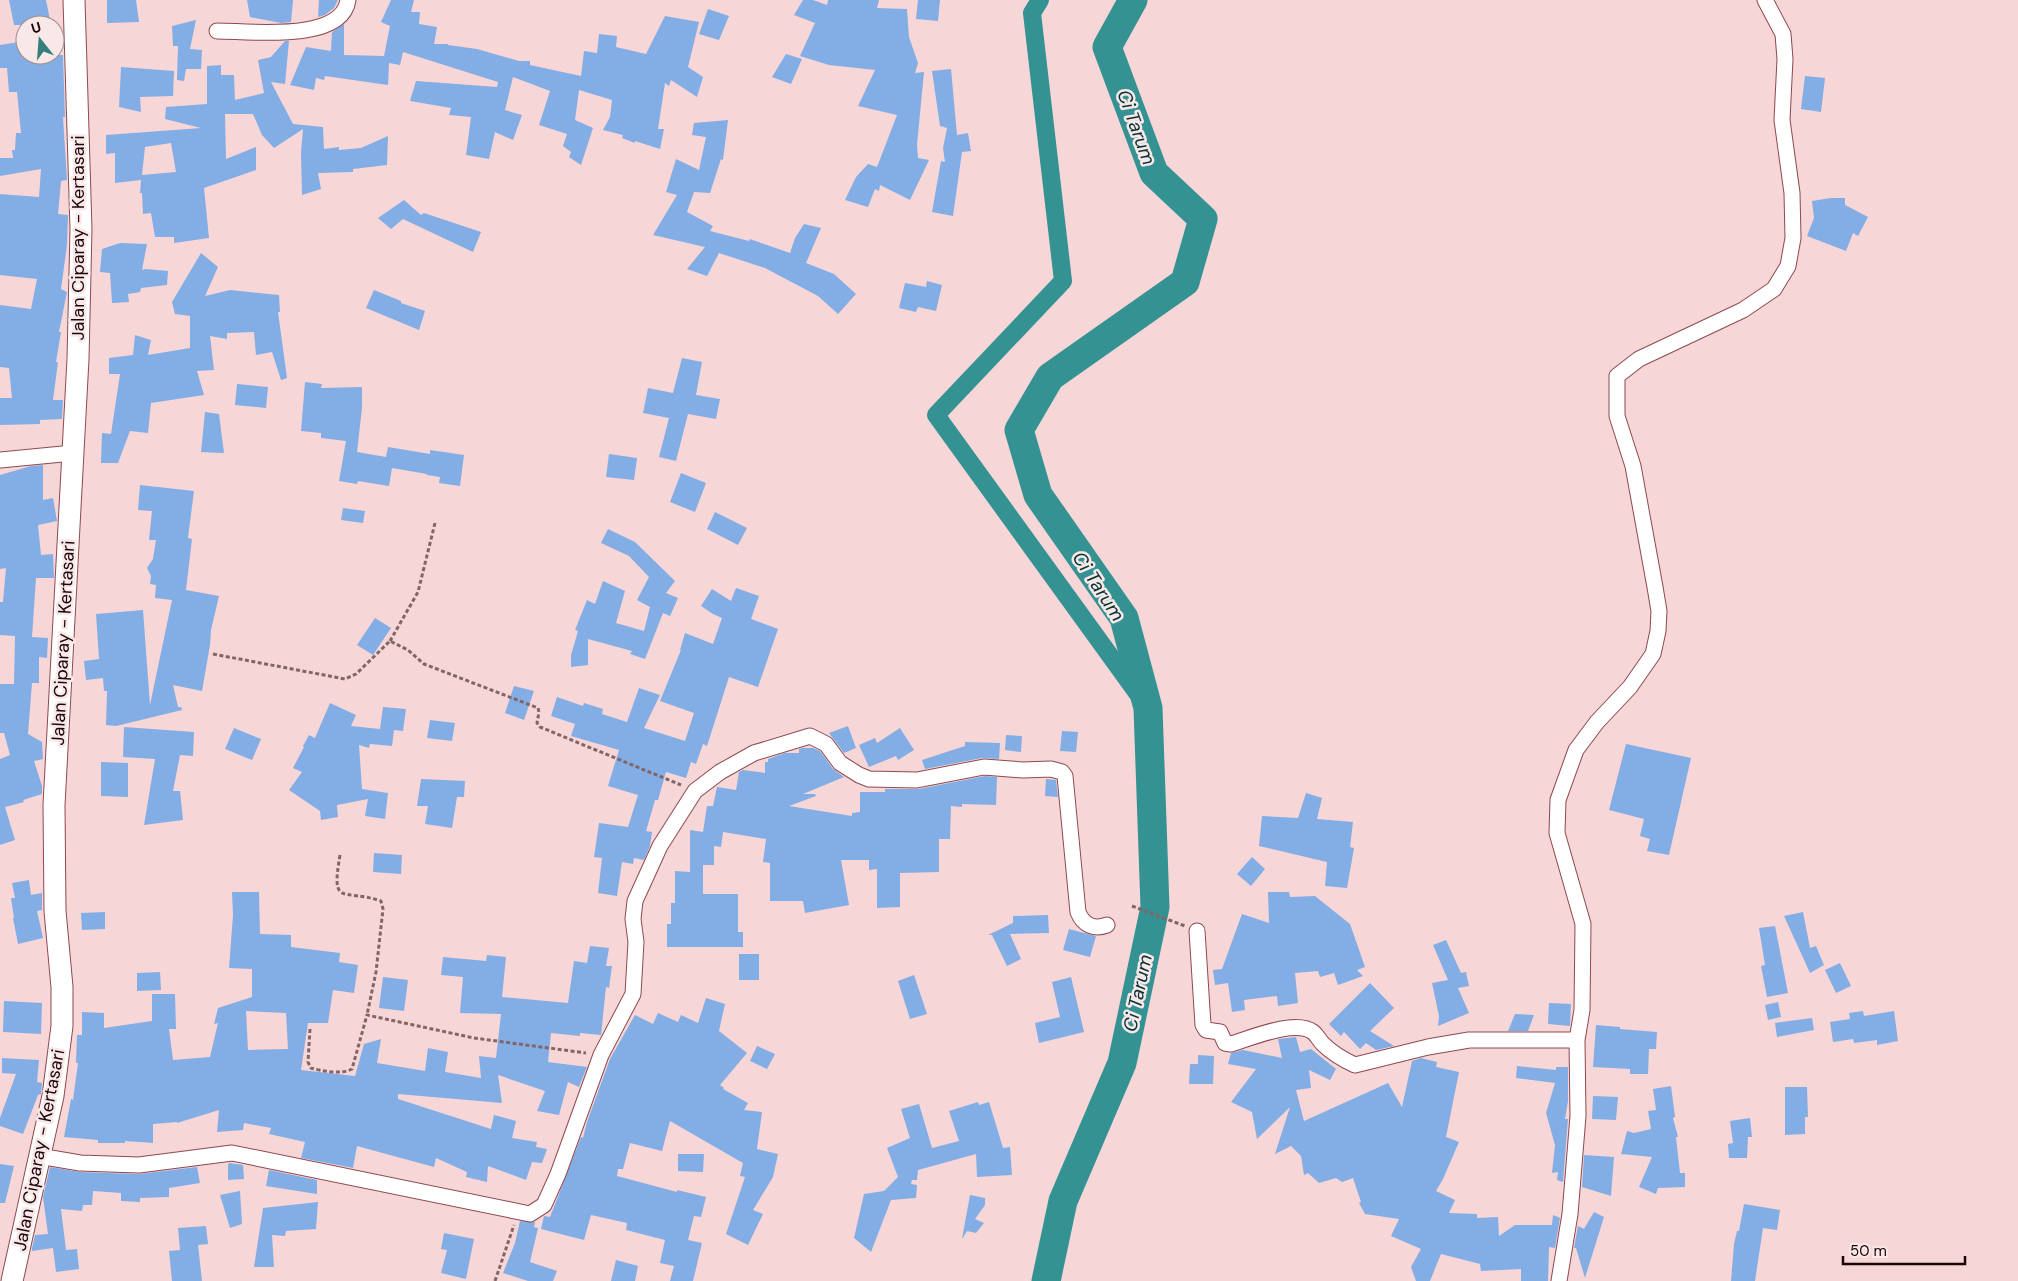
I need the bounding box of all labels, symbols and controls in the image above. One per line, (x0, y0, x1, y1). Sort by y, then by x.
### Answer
north arrow (15, 15, 65, 65)
text: U (29, 18, 43, 38)
water label: Ci Tarum (1111, 86, 1162, 168)
street label: Jalan Ciparay - Kertasari (66, 136, 90, 340)
street label: Jalan Ciparay - Kertasari (46, 540, 80, 746)
water label: Ci Tarum (1067, 547, 1130, 626)
water label: Ci Tarum (1117, 952, 1158, 1034)
street label: Jalan Ciparay - Kertasari (8, 1047, 70, 1253)
scale bar (1843, 1234, 1966, 1266)
text: 50 m (1850, 1241, 1887, 1261)

